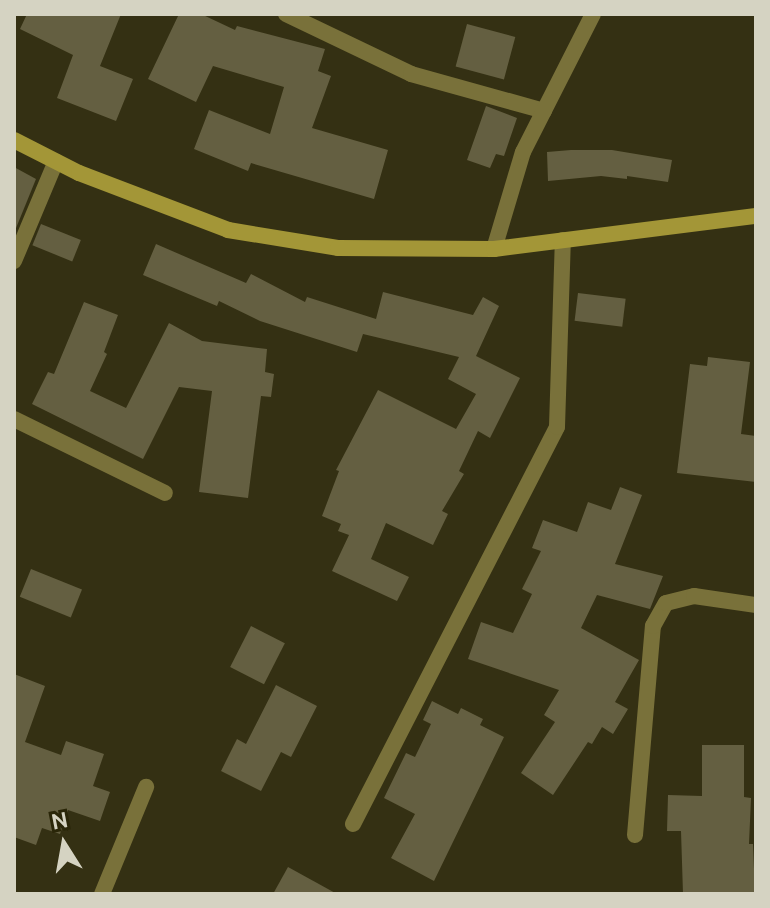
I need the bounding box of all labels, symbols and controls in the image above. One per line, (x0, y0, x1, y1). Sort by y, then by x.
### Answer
north arrow (24, 804, 104, 884)
text: N (49, 806, 70, 834)

